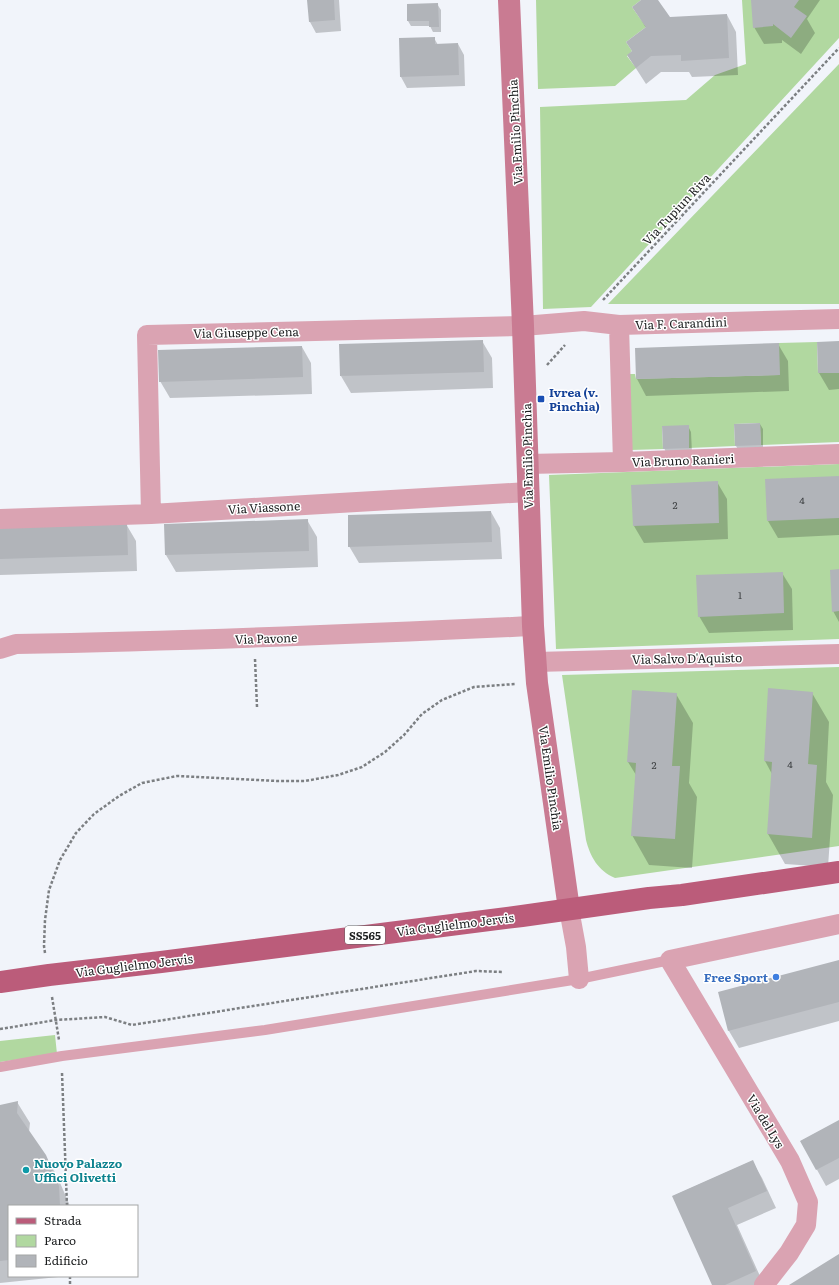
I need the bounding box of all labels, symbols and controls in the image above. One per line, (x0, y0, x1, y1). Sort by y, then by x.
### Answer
street label: Via Emilio Pinchia (503, 78, 527, 185)
street label: Via Tupiun Riva (638, 169, 715, 249)
street label: Via F. Carandini (635, 312, 727, 334)
street label: Via Giuseppe Cena (193, 322, 300, 342)
place label: Ivrea (v. Pinchia) (549, 383, 600, 415)
marker: Ivrea (v. Pinchia) (536, 394, 546, 404)
street label: Via Emilio Pinchia (517, 402, 537, 509)
street label: Via Bruno Ranieri (631, 449, 735, 471)
house number: 4 (799, 492, 805, 507)
street label: Via Viassone (227, 496, 301, 518)
house number: 2 (672, 497, 678, 512)
house number: 1 (738, 587, 742, 602)
street label: Via Pavone (234, 628, 298, 648)
street label: Via Salvo D'Aquisto (632, 648, 742, 668)
street label: Via Emilio Pinchia (535, 724, 567, 832)
house number: 4 (787, 756, 793, 771)
house number: 2 (651, 757, 657, 772)
street label: Via Guglielmo Jervis (395, 908, 515, 940)
road number: SS565 (345, 926, 385, 944)
street label: Via Guglielmo Jervis (74, 949, 194, 981)
place label: Free Sport (704, 968, 769, 986)
marker: Free Sport (771, 972, 781, 982)
street label: Via del Lys (743, 1091, 789, 1152)
place label: Nuovo Palazzo Uffici Olivetti (34, 1154, 123, 1186)
marker: Nuovo Palazzo Uffici Olivetti (21, 1165, 31, 1175)
legend (8, 1205, 138, 1277)
text: Strada (44, 1211, 82, 1229)
text: Parco (44, 1231, 76, 1249)
text: Edificio (44, 1251, 88, 1269)

